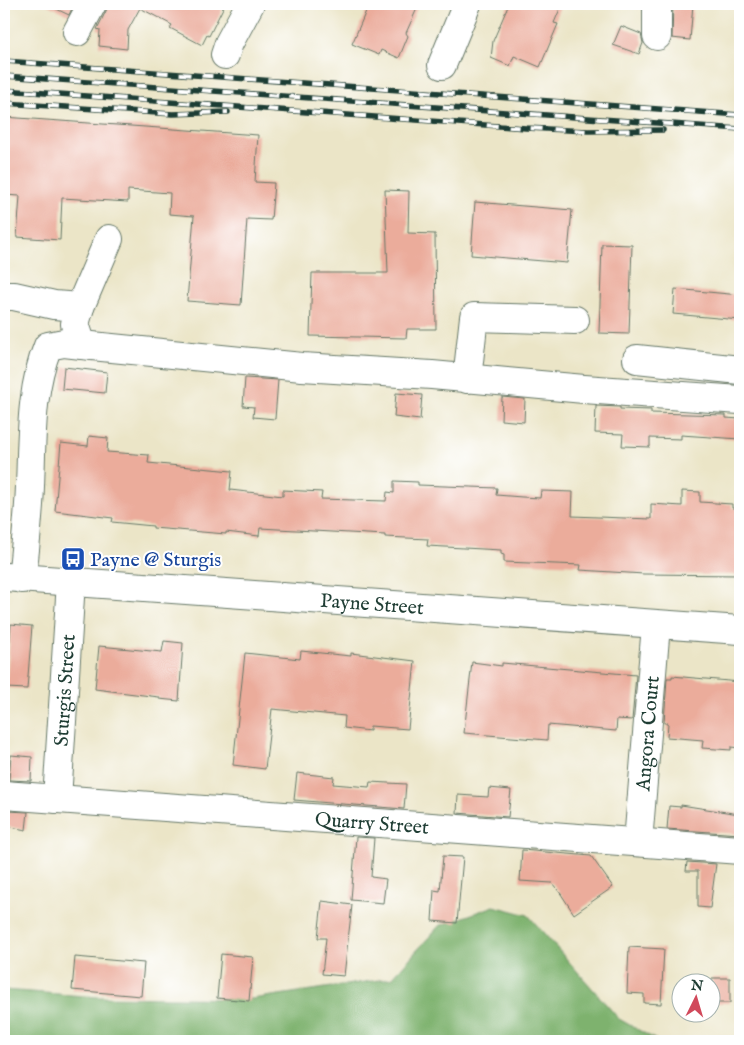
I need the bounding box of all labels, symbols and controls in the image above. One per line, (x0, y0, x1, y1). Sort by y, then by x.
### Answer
bus stop icon: Payne @ Sturgis (60, 546, 86, 572)
place label: Payne @ Sturgis (90, 548, 221, 573)
street label: Payne Street (319, 589, 425, 621)
street label: Sturgis Street (49, 633, 82, 747)
street label: Angora Court (631, 675, 666, 793)
street label: Quarry Street (314, 807, 430, 841)
north arrow (672, 972, 722, 1022)
text: N (689, 976, 704, 996)

